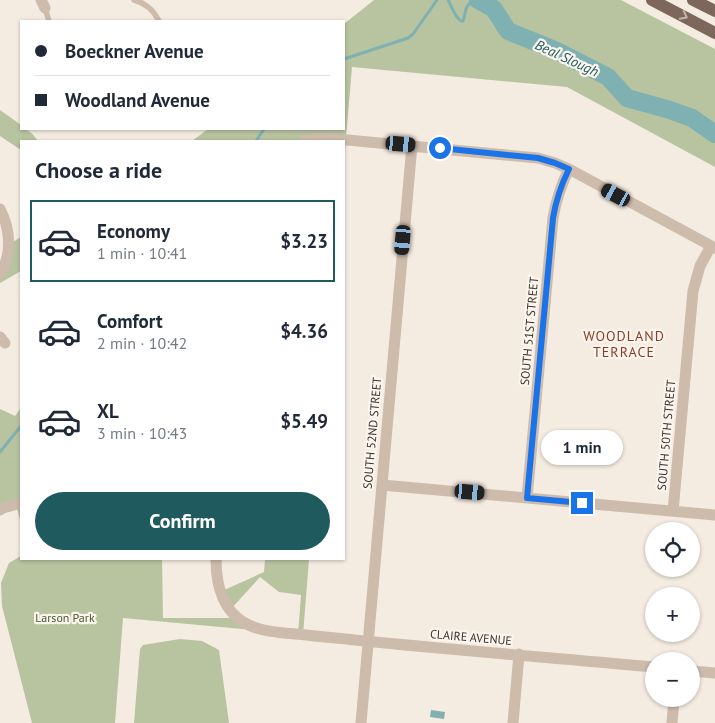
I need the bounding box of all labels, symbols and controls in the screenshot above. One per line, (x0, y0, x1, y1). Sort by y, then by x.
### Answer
one-way arrow (678, 10, 687, 20)
water label: Beal Slough (532, 35, 602, 81)
text: Boeckner Avenue (65, 39, 204, 63)
text: Woodland Avenue (65, 88, 210, 112)
car (385, 135, 416, 153)
route start (429, 137, 451, 159)
text: Choose a ride (35, 156, 162, 184)
car (599, 181, 632, 209)
icon: car (37, 219, 82, 264)
text: Economy (97, 219, 170, 243)
car (394, 224, 411, 256)
text: $3.23 (280, 229, 328, 253)
text: 1 min · 10:41 (97, 243, 187, 263)
street label: SOUTH 51ST STREET (517, 276, 541, 386)
icon: car (37, 309, 82, 354)
text: Comfort (97, 309, 163, 333)
text: $4.36 (280, 319, 328, 343)
district label: WOODLAND TERRACE (583, 327, 665, 361)
text: 2 min · 10:42 (97, 333, 187, 353)
street label: SOUTH 52ND STREET (360, 376, 384, 490)
street label: SOUTH 50TH STREET (654, 379, 678, 491)
icon: car (37, 399, 82, 444)
text: XL (97, 399, 119, 423)
text: $5.49 (280, 409, 328, 433)
text: 3 min · 10:43 (97, 423, 187, 443)
callout: 1 min (541, 430, 623, 466)
text: 1 min (562, 437, 602, 457)
car (454, 483, 485, 501)
button: Confirm (35, 492, 330, 550)
route end (571, 492, 593, 514)
map controls (645, 522, 700, 707)
button: locate (645, 522, 700, 577)
button: + (645, 587, 700, 642)
park label: Larson Park (35, 610, 95, 625)
street label: CLAIRE AVENUE (429, 626, 513, 648)
button: − (645, 652, 700, 707)

